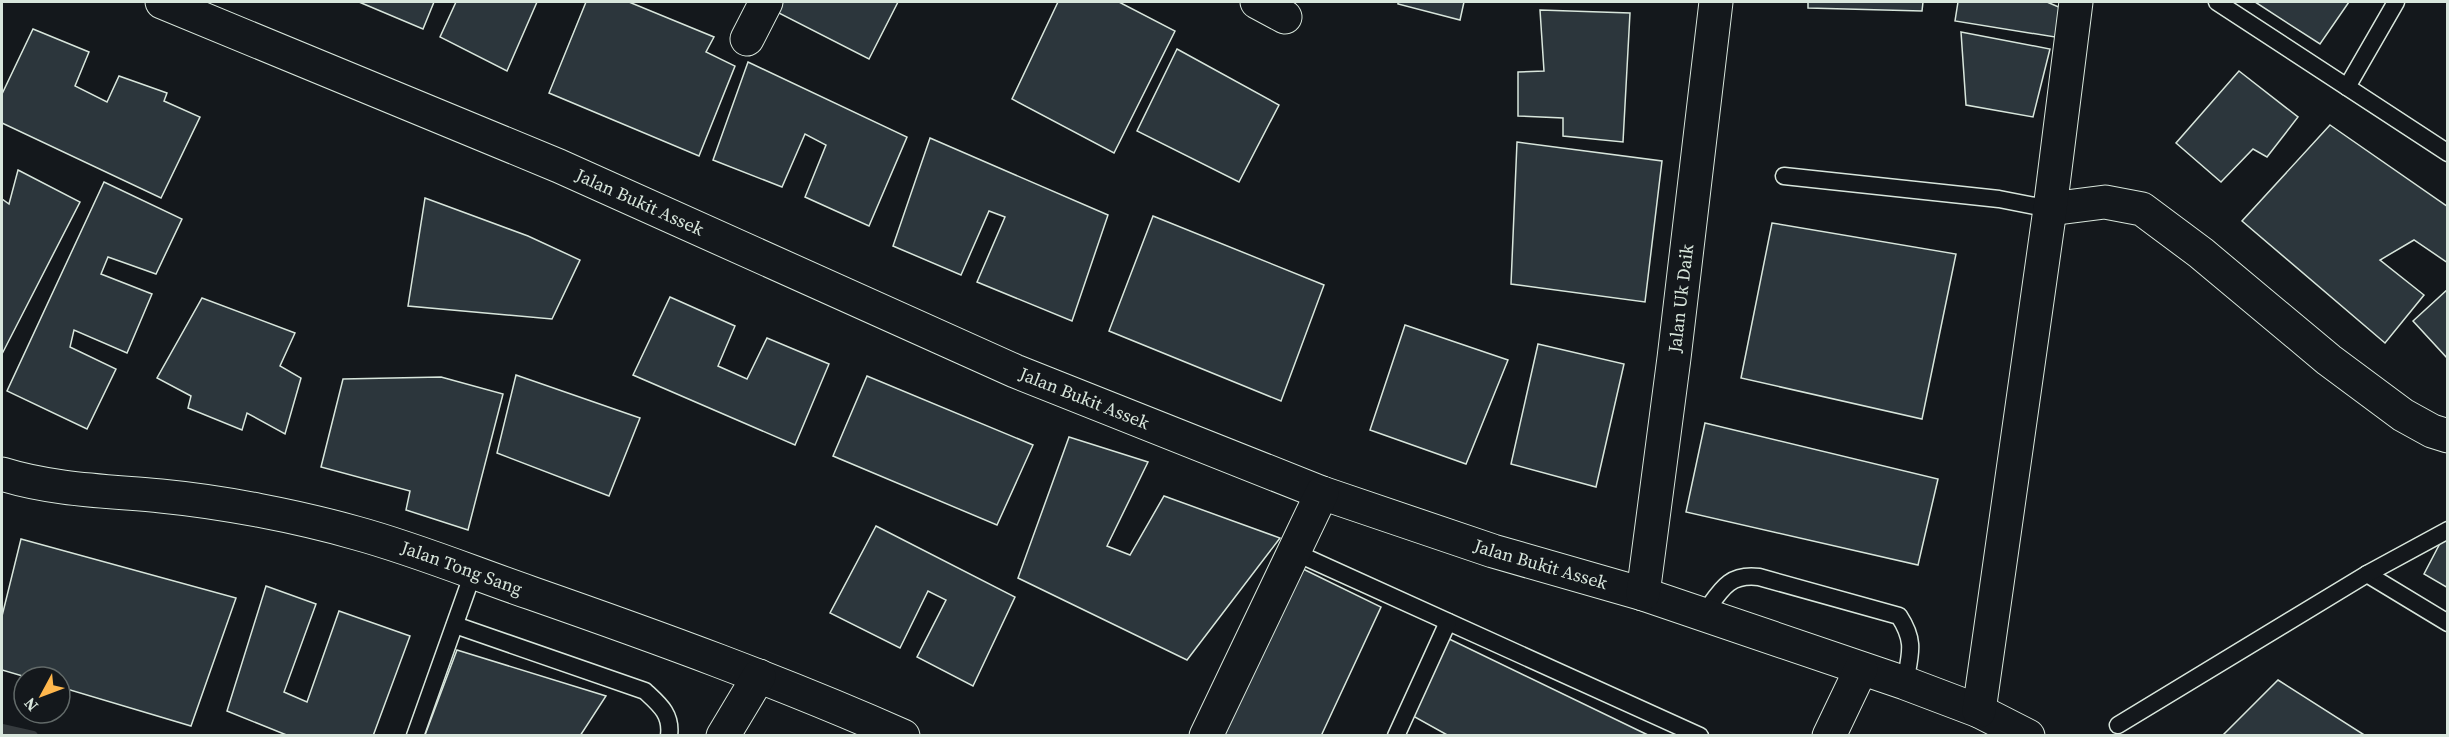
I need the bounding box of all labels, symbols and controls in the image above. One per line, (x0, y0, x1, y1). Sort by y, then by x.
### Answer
street label: Jalan Bukit Assek (571, 162, 708, 242)
street label: Jalan Uk Daik (1662, 243, 1699, 355)
street label: Jalan Bukit Assek (1015, 361, 1153, 435)
street label: Jalan Bukit Assek (1470, 532, 1611, 595)
street label: Jalan Tong Sang (397, 534, 526, 601)
north arrow (12, 665, 72, 725)
text: N (18, 693, 43, 716)

